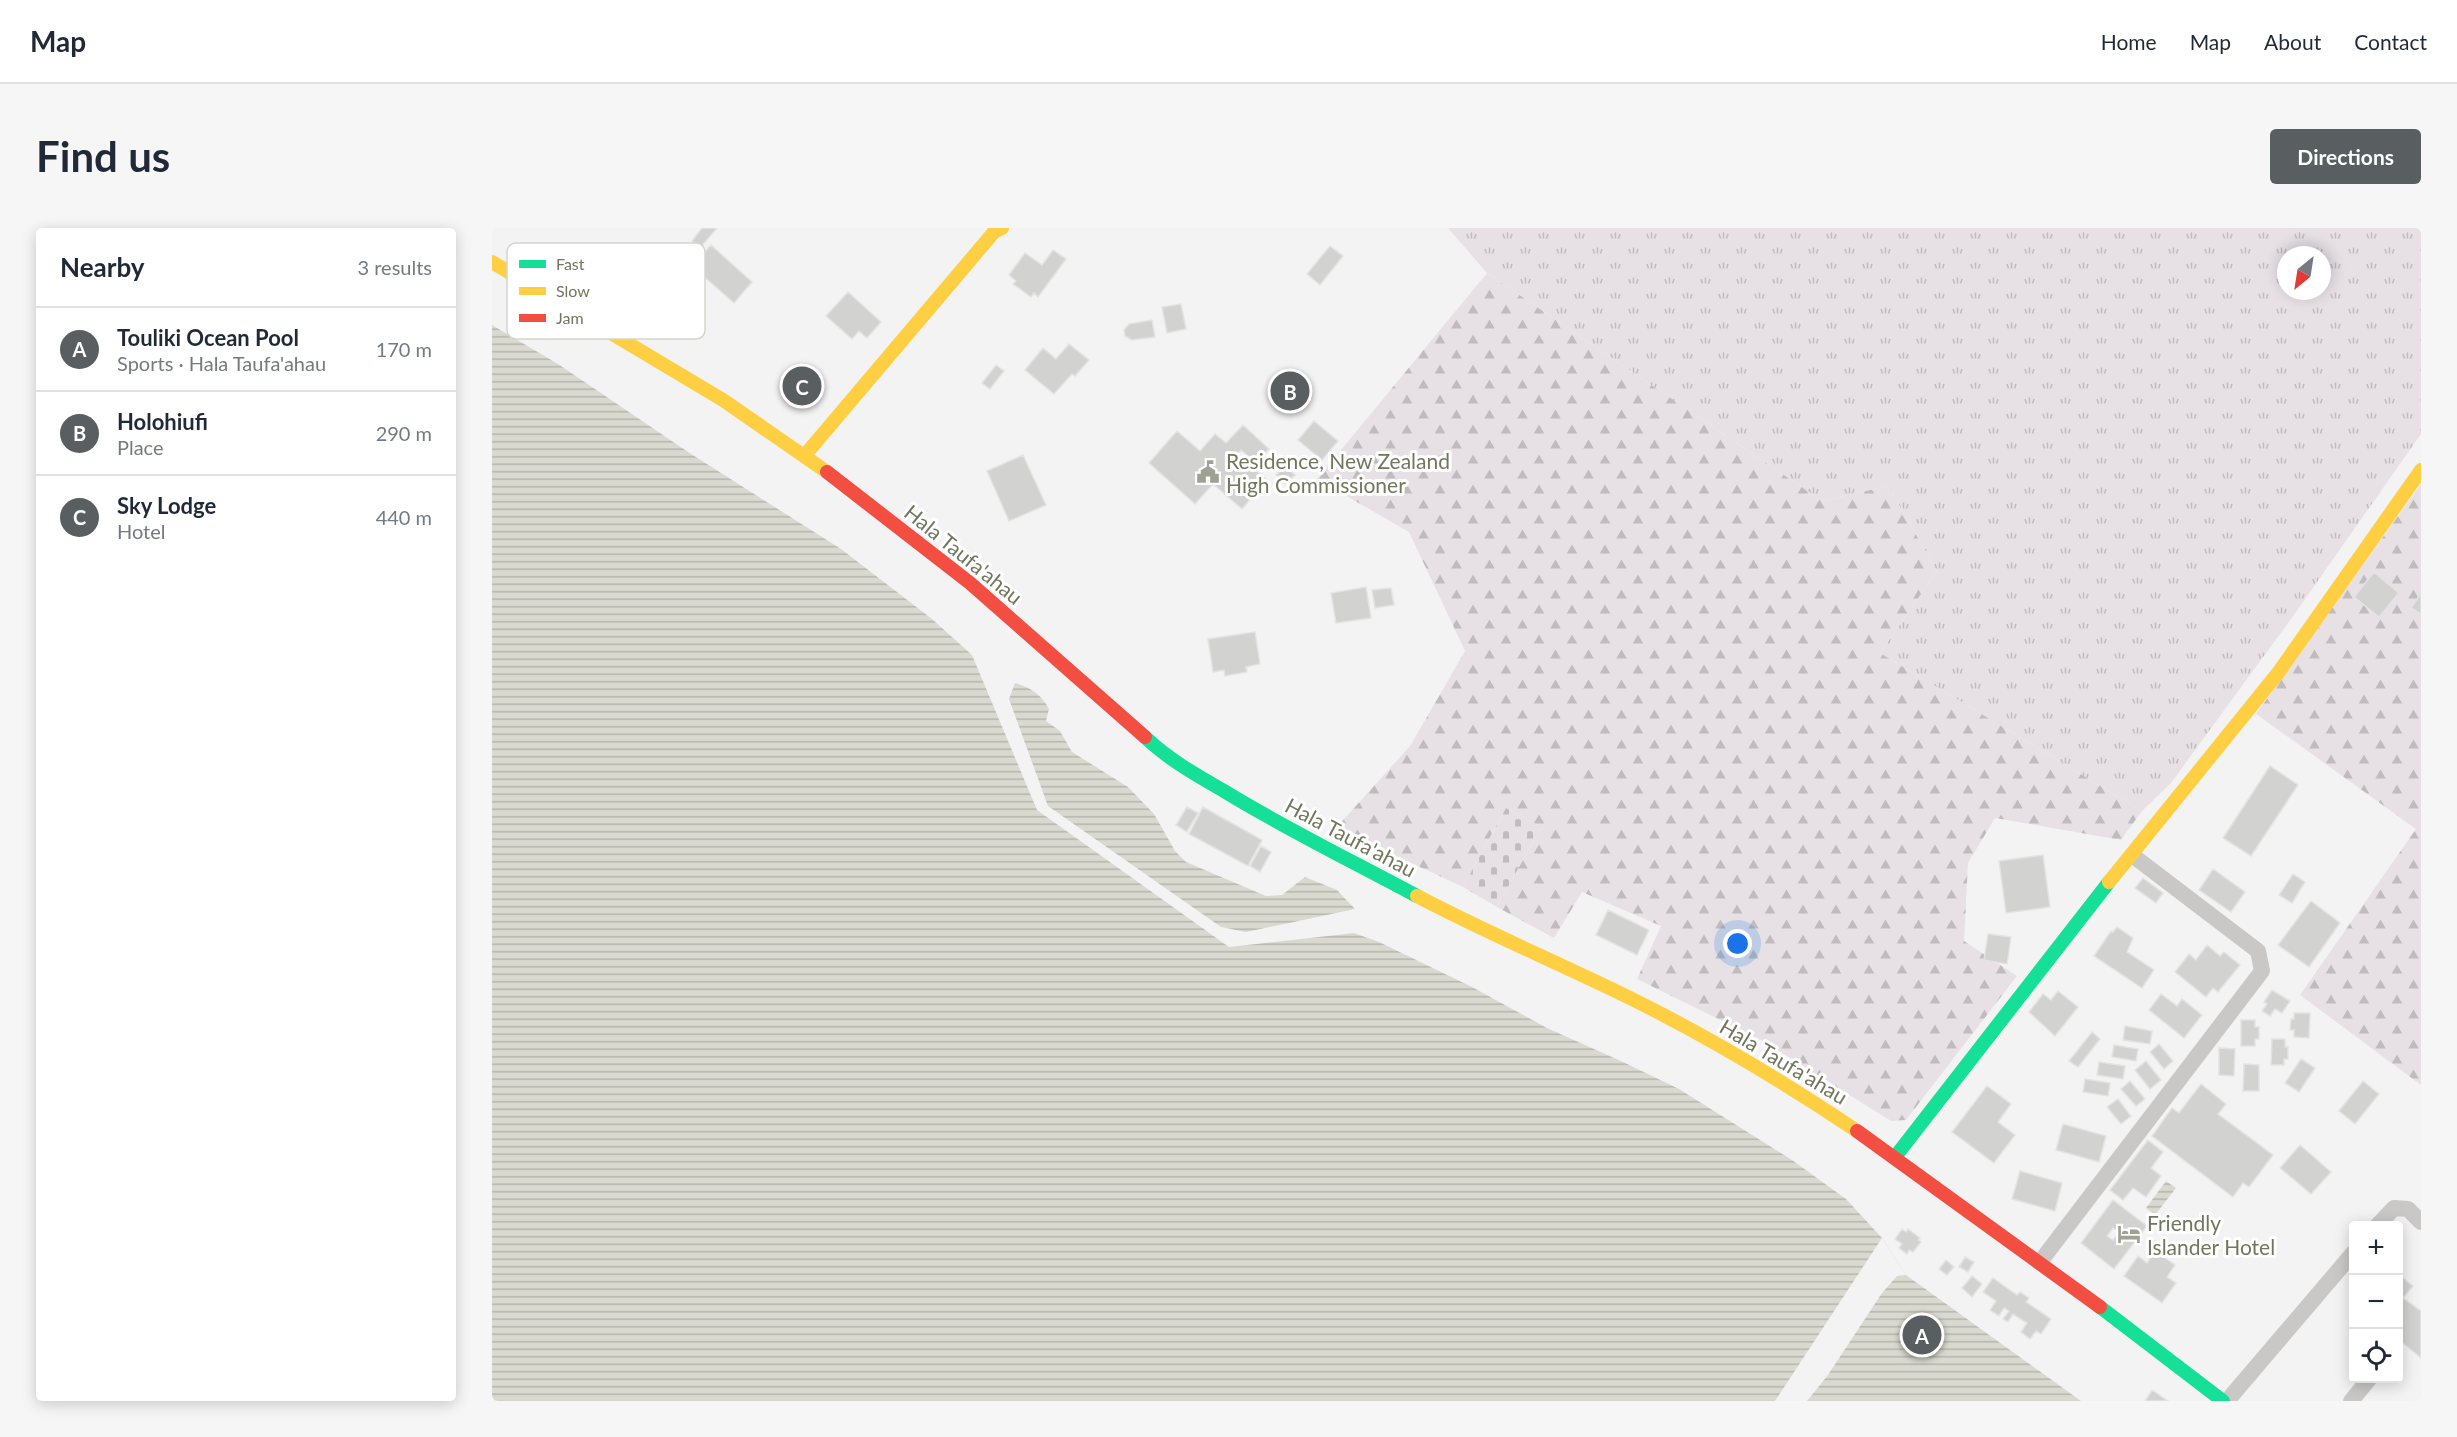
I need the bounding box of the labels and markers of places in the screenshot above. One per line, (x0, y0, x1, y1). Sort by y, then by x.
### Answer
pin: C (782, 364, 822, 408)
pin: B (1270, 368, 1310, 414)
place label: Residence, New Zealand High Commissioner (1226, 448, 1450, 497)
public building icon: Residence, New Zealand High Commissioner (1195, 459, 1221, 485)
place label: Friendly Islander Hotel (2147, 1210, 2275, 1259)
hotel icon: Friendly Islander Hotel (2116, 1221, 2142, 1247)
pin: A (1902, 1312, 1942, 1358)

